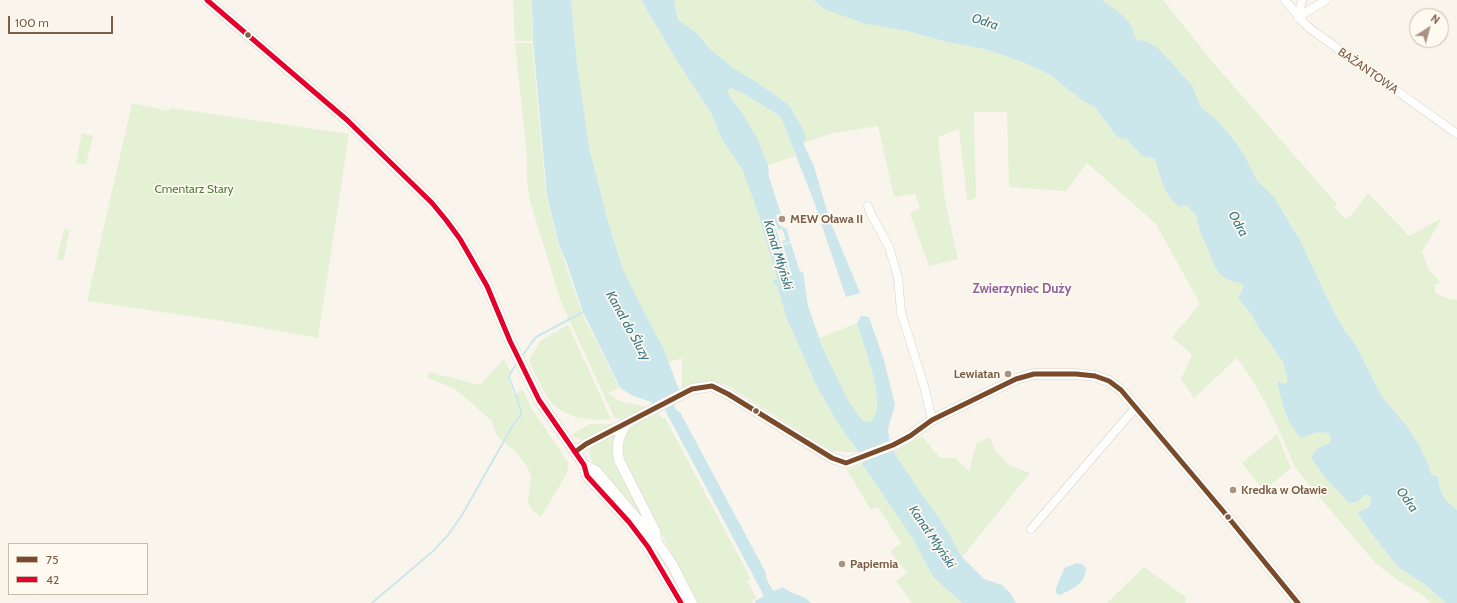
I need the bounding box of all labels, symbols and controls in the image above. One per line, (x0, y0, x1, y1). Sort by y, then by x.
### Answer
scale bar (10, 8, 115, 34)
north arrow (1409, 8, 1449, 48)
water label: Odra (970, 10, 1000, 34)
text: N (1428, 11, 1443, 27)
text: 100 m (15, 15, 49, 30)
unlabelled marker (243, 30, 253, 40)
street label: BAŻANTOWA (1335, 45, 1401, 97)
park label: Cmentarz Stary (154, 182, 234, 196)
water label: Odra (1225, 208, 1251, 240)
place label: MEW Oława II (790, 212, 863, 226)
marker: MEW Oława II (777, 214, 787, 224)
water label: Kanał Młyński (760, 218, 796, 292)
district label: Zwierzyniec Duży (973, 281, 1071, 297)
water label: Kanał do Śluzy (602, 288, 654, 364)
place label: Lewiatan (954, 367, 1000, 381)
marker: Lewiatan (1003, 369, 1013, 379)
unlabelled marker (751, 406, 761, 416)
place label: Kredka w Oławie (1241, 483, 1327, 497)
marker: Kredka w Oławie (1228, 485, 1238, 495)
water label: Odra (1393, 485, 1421, 515)
water label: Kanał Młyński (905, 503, 959, 571)
unlabelled marker (1223, 512, 1233, 522)
legend (8, 543, 148, 595)
text: 75 (46, 552, 59, 567)
place label: Papiernia (850, 557, 898, 571)
marker: Papiernia (837, 559, 847, 569)
text: 42 (46, 572, 59, 587)

